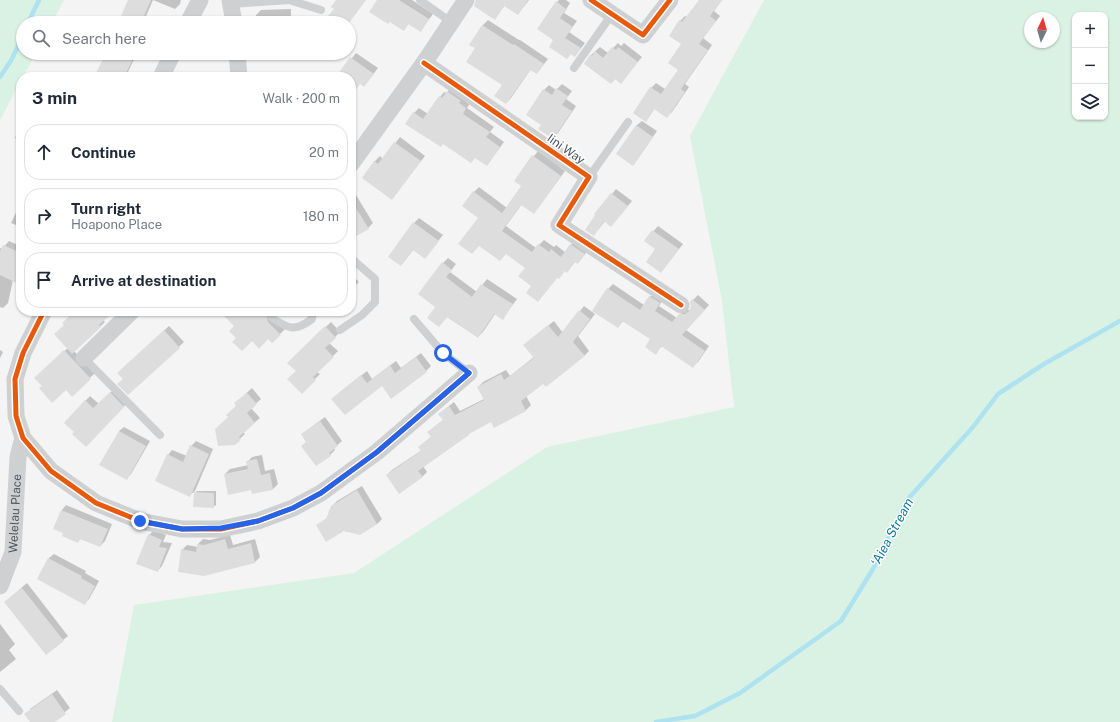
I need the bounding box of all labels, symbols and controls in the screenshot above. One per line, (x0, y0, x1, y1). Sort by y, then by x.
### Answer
north arrow (1024, 12, 1060, 48)
map controls (1072, 12, 1108, 120)
button: + (1072, 12, 1108, 48)
search box (16, 16, 356, 60)
icon: search (30, 27, 52, 49)
text: Search here (62, 30, 146, 47)
button: − (1072, 48, 1108, 84)
button: layers (1072, 84, 1108, 120)
text: 3 min (32, 88, 77, 108)
text: Walk · 200 m (263, 91, 340, 106)
street label: Iini Way (544, 131, 588, 167)
icon: ahead (33, 141, 55, 163)
text: Continue (71, 144, 136, 161)
text: 20 m (309, 145, 339, 160)
text: Turn right (71, 200, 141, 217)
icon: right (33, 205, 55, 227)
text: 180 m (303, 209, 339, 224)
text: Hoapono Place (71, 217, 162, 232)
icon: arrive (33, 269, 55, 291)
text: Arrive at destination (71, 272, 216, 289)
route start (434, 344, 452, 362)
street label: Welelau Place (6, 473, 24, 553)
water label: ʻAiea Stream (868, 495, 916, 568)
route end (131, 512, 149, 530)

